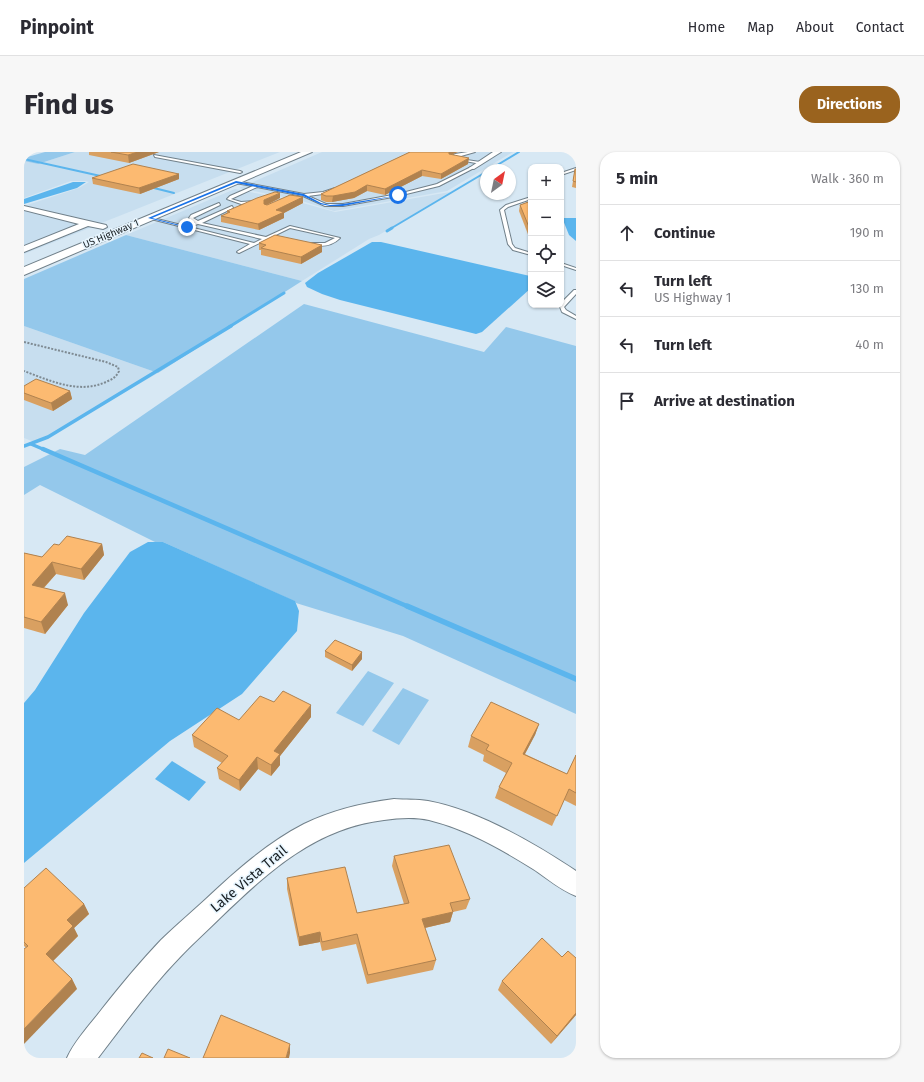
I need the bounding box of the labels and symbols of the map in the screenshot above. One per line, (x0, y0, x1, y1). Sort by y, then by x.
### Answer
north arrow (480, 164, 516, 200)
route start (389, 186, 407, 204)
street label: US Highway 1 (81, 217, 141, 251)
route end (178, 218, 196, 236)
street label: Lake Vista Trail (207, 842, 291, 916)

